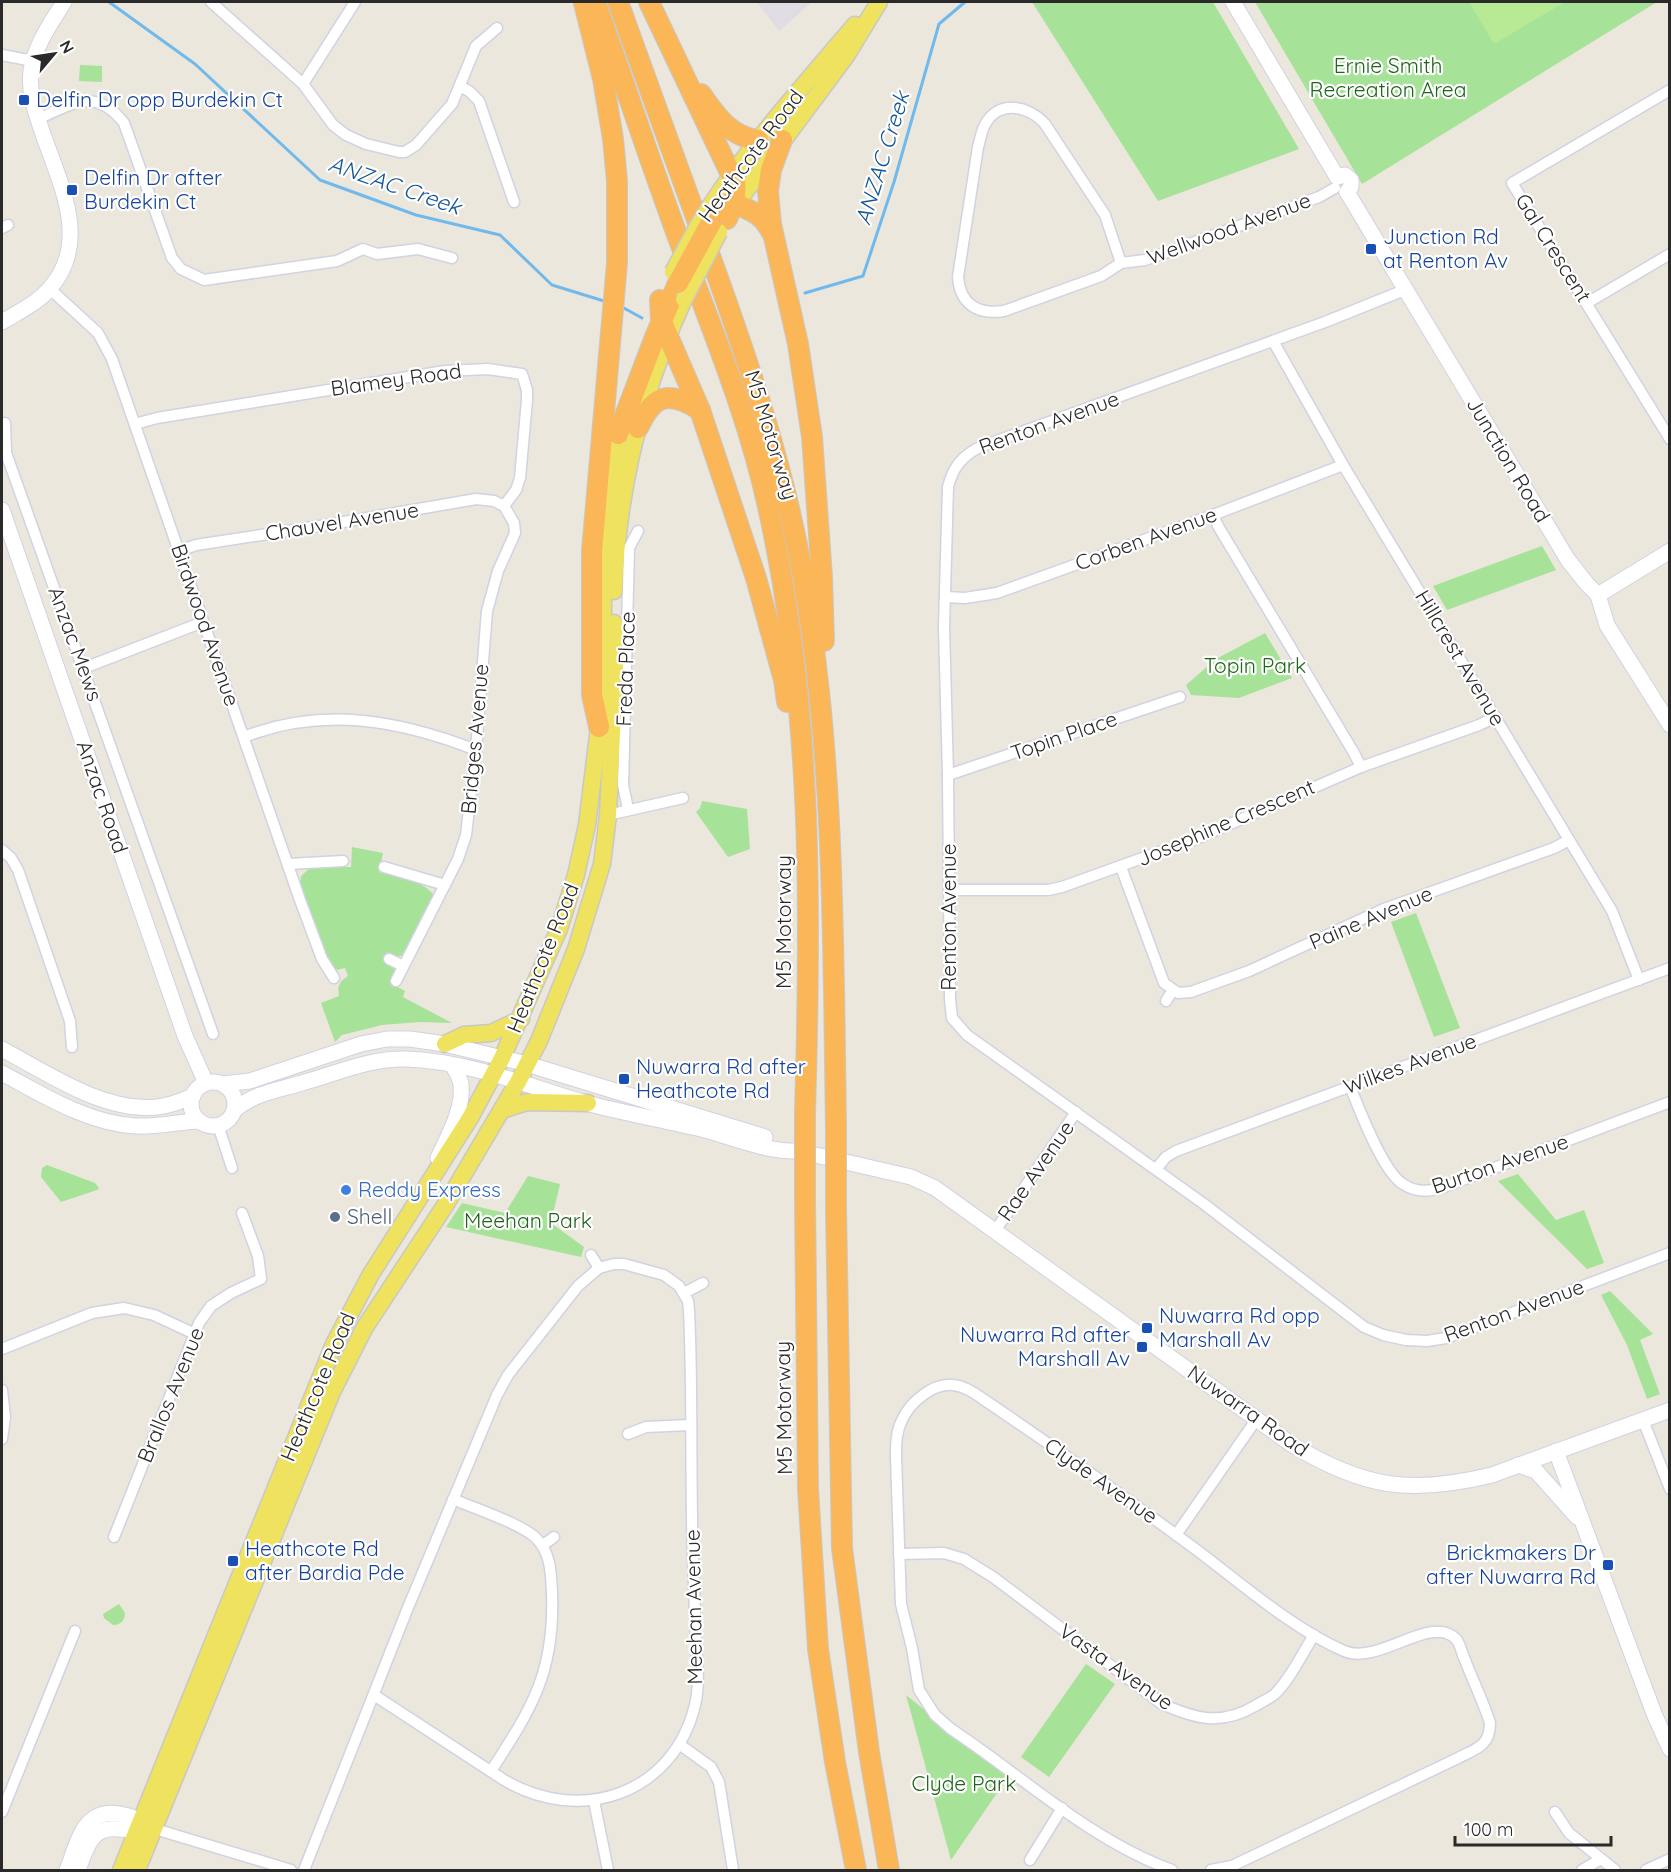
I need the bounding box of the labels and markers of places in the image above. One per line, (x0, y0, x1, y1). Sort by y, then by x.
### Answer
place label: Delfin Dr opp Burdekin Ct (36, 86, 283, 112)
marker: Delfin Dr opp Burdekin Ct (17, 93, 31, 107)
place label: Delfin Dr after Burdekin Ct (84, 164, 222, 214)
marker: Delfin Dr after Burdekin Ct (65, 183, 79, 197)
place label: Junction Rd at Renton Av (1383, 223, 1508, 273)
marker: Junction Rd at Renton Av (1364, 242, 1378, 256)
place label: Nuwarra Rd after Heathcote Rd (636, 1053, 806, 1103)
marker: Nuwarra Rd after Heathcote Rd (617, 1072, 631, 1086)
place label: Reddy Express (358, 1176, 501, 1202)
marker: Reddy Express (339, 1183, 353, 1197)
place label: Shell (347, 1203, 392, 1229)
marker: Shell (328, 1210, 342, 1224)
place label: Nuwarra Rd opp Marshall Av (1159, 1302, 1320, 1352)
place label: Nuwarra Rd after Marshall Av (960, 1321, 1130, 1371)
marker: Nuwarra Rd opp Marshall Av (1140, 1321, 1154, 1335)
marker: Nuwarra Rd after Marshall Av (1135, 1340, 1149, 1354)
place label: Heathcote Rd after Bardia Pde (245, 1535, 405, 1585)
place label: Brickmakers Dr after Nuwarra Rd (1426, 1539, 1596, 1589)
marker: Heathcote Rd after Bardia Pde (226, 1554, 240, 1568)
marker: Brickmakers Dr after Nuwarra Rd (1601, 1558, 1615, 1572)

